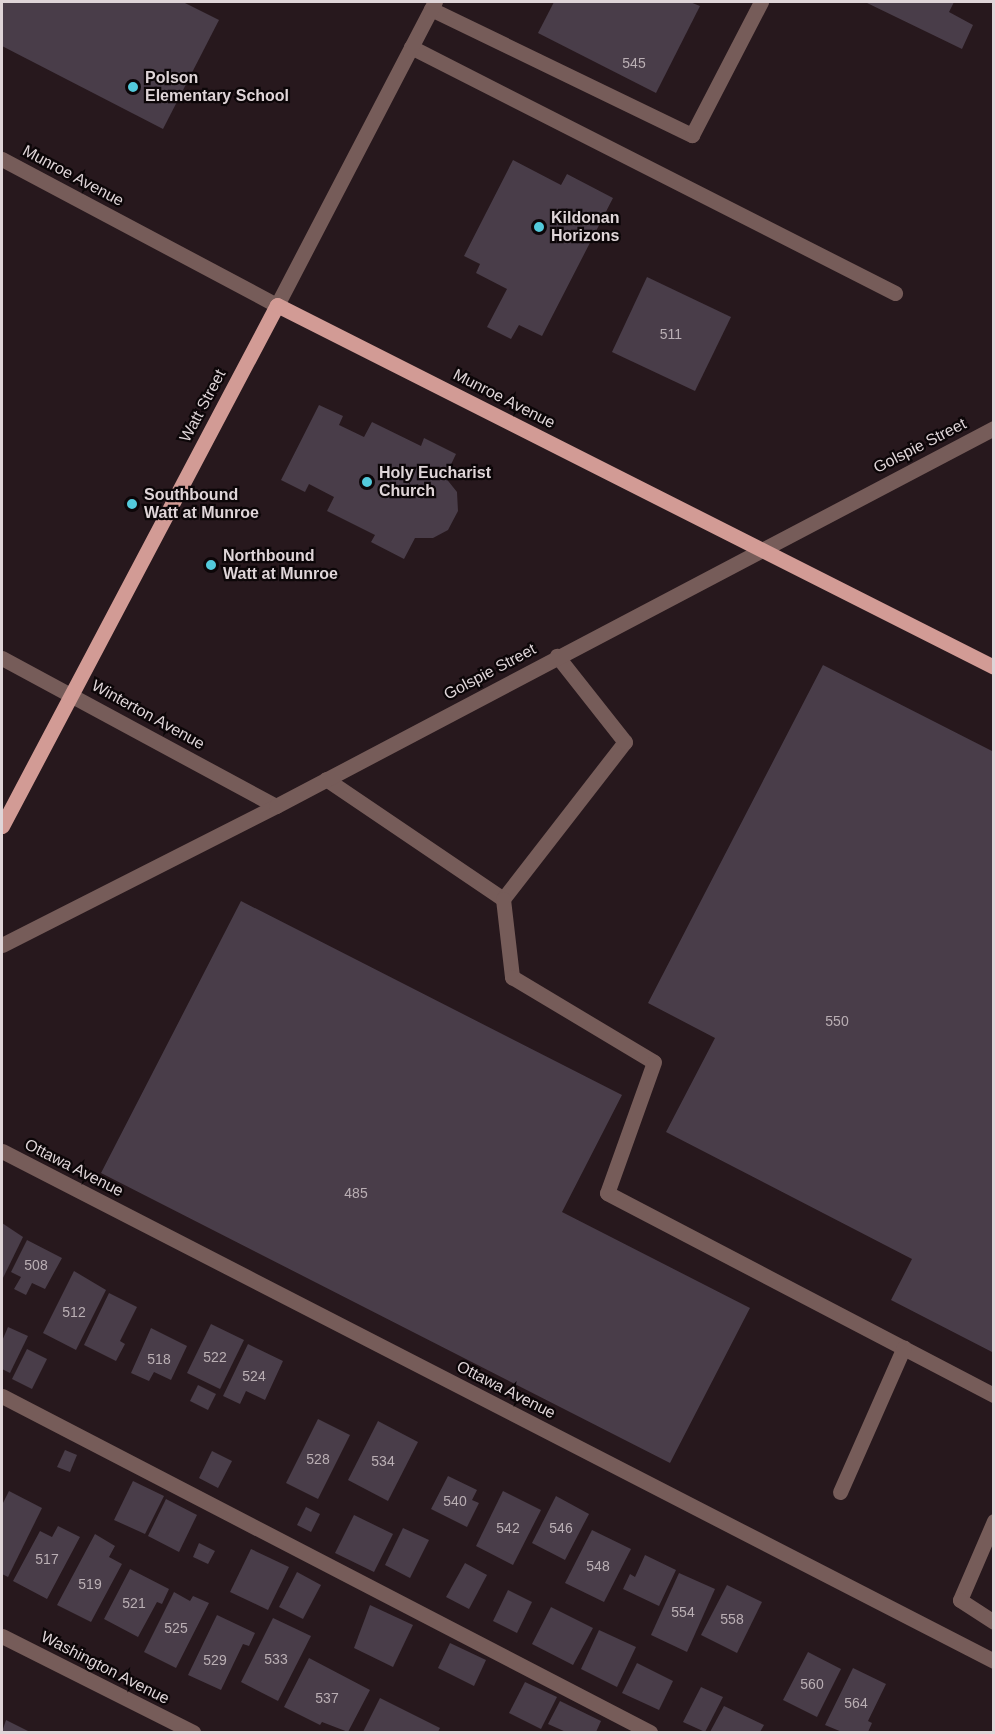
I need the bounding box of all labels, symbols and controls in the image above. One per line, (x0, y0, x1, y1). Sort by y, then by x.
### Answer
house number: 545 (622, 55, 646, 71)
place label: Polson Elementary School (145, 68, 289, 106)
marker: Polson Elementary School (126, 80, 140, 94)
street label: Munroe Avenue (19, 141, 127, 211)
place label: Kildonan Horizons (551, 208, 619, 246)
marker: Kildonan Horizons (532, 220, 546, 234)
house number: 511 (660, 326, 682, 342)
street label: Munroe Avenue (449, 365, 559, 433)
street label: Watt Street (176, 366, 230, 446)
street label: Golspie Street (870, 414, 970, 478)
place label: Holy Eucharist Church (379, 463, 491, 501)
marker: Holy Eucharist Church (360, 475, 374, 489)
place label: Southbound Watt at Munroe (144, 485, 259, 523)
marker: Southbound Watt at Munroe (125, 497, 139, 511)
place label: Northbound Watt at Munroe (223, 546, 338, 584)
marker: Northbound Watt at Munroe (204, 558, 218, 572)
street label: Golspie Street (441, 640, 539, 704)
street label: Winterton Avenue (88, 676, 208, 754)
house number: 550 (825, 1013, 849, 1029)
street label: Ottawa Avenue (21, 1135, 127, 1201)
house number: 485 (344, 1185, 368, 1201)
house number: 508 (24, 1257, 48, 1273)
house number: 512 (62, 1304, 86, 1320)
house number: 522 (203, 1349, 227, 1365)
house number: 518 (147, 1351, 171, 1367)
street label: Ottawa Avenue (453, 1357, 559, 1423)
house number: 524 (242, 1368, 266, 1384)
house number: 528 (306, 1451, 330, 1467)
house number: 534 (371, 1453, 395, 1469)
house number: 540 (443, 1493, 467, 1509)
house number: 542 (496, 1520, 520, 1536)
house number: 546 (549, 1520, 573, 1536)
house number: 517 (35, 1551, 59, 1567)
house number: 548 (586, 1558, 610, 1574)
house number: 519 (78, 1576, 102, 1592)
house number: 521 (122, 1595, 146, 1611)
house number: 554 (671, 1604, 695, 1620)
house number: 558 (720, 1611, 744, 1627)
house number: 525 (164, 1620, 188, 1636)
street label: Washington Avenue (37, 1627, 173, 1709)
house number: 533 (264, 1651, 288, 1667)
house number: 529 (203, 1652, 227, 1668)
house number: 560 (800, 1676, 824, 1692)
house number: 537 (315, 1690, 339, 1706)
house number: 564 (844, 1695, 868, 1711)

